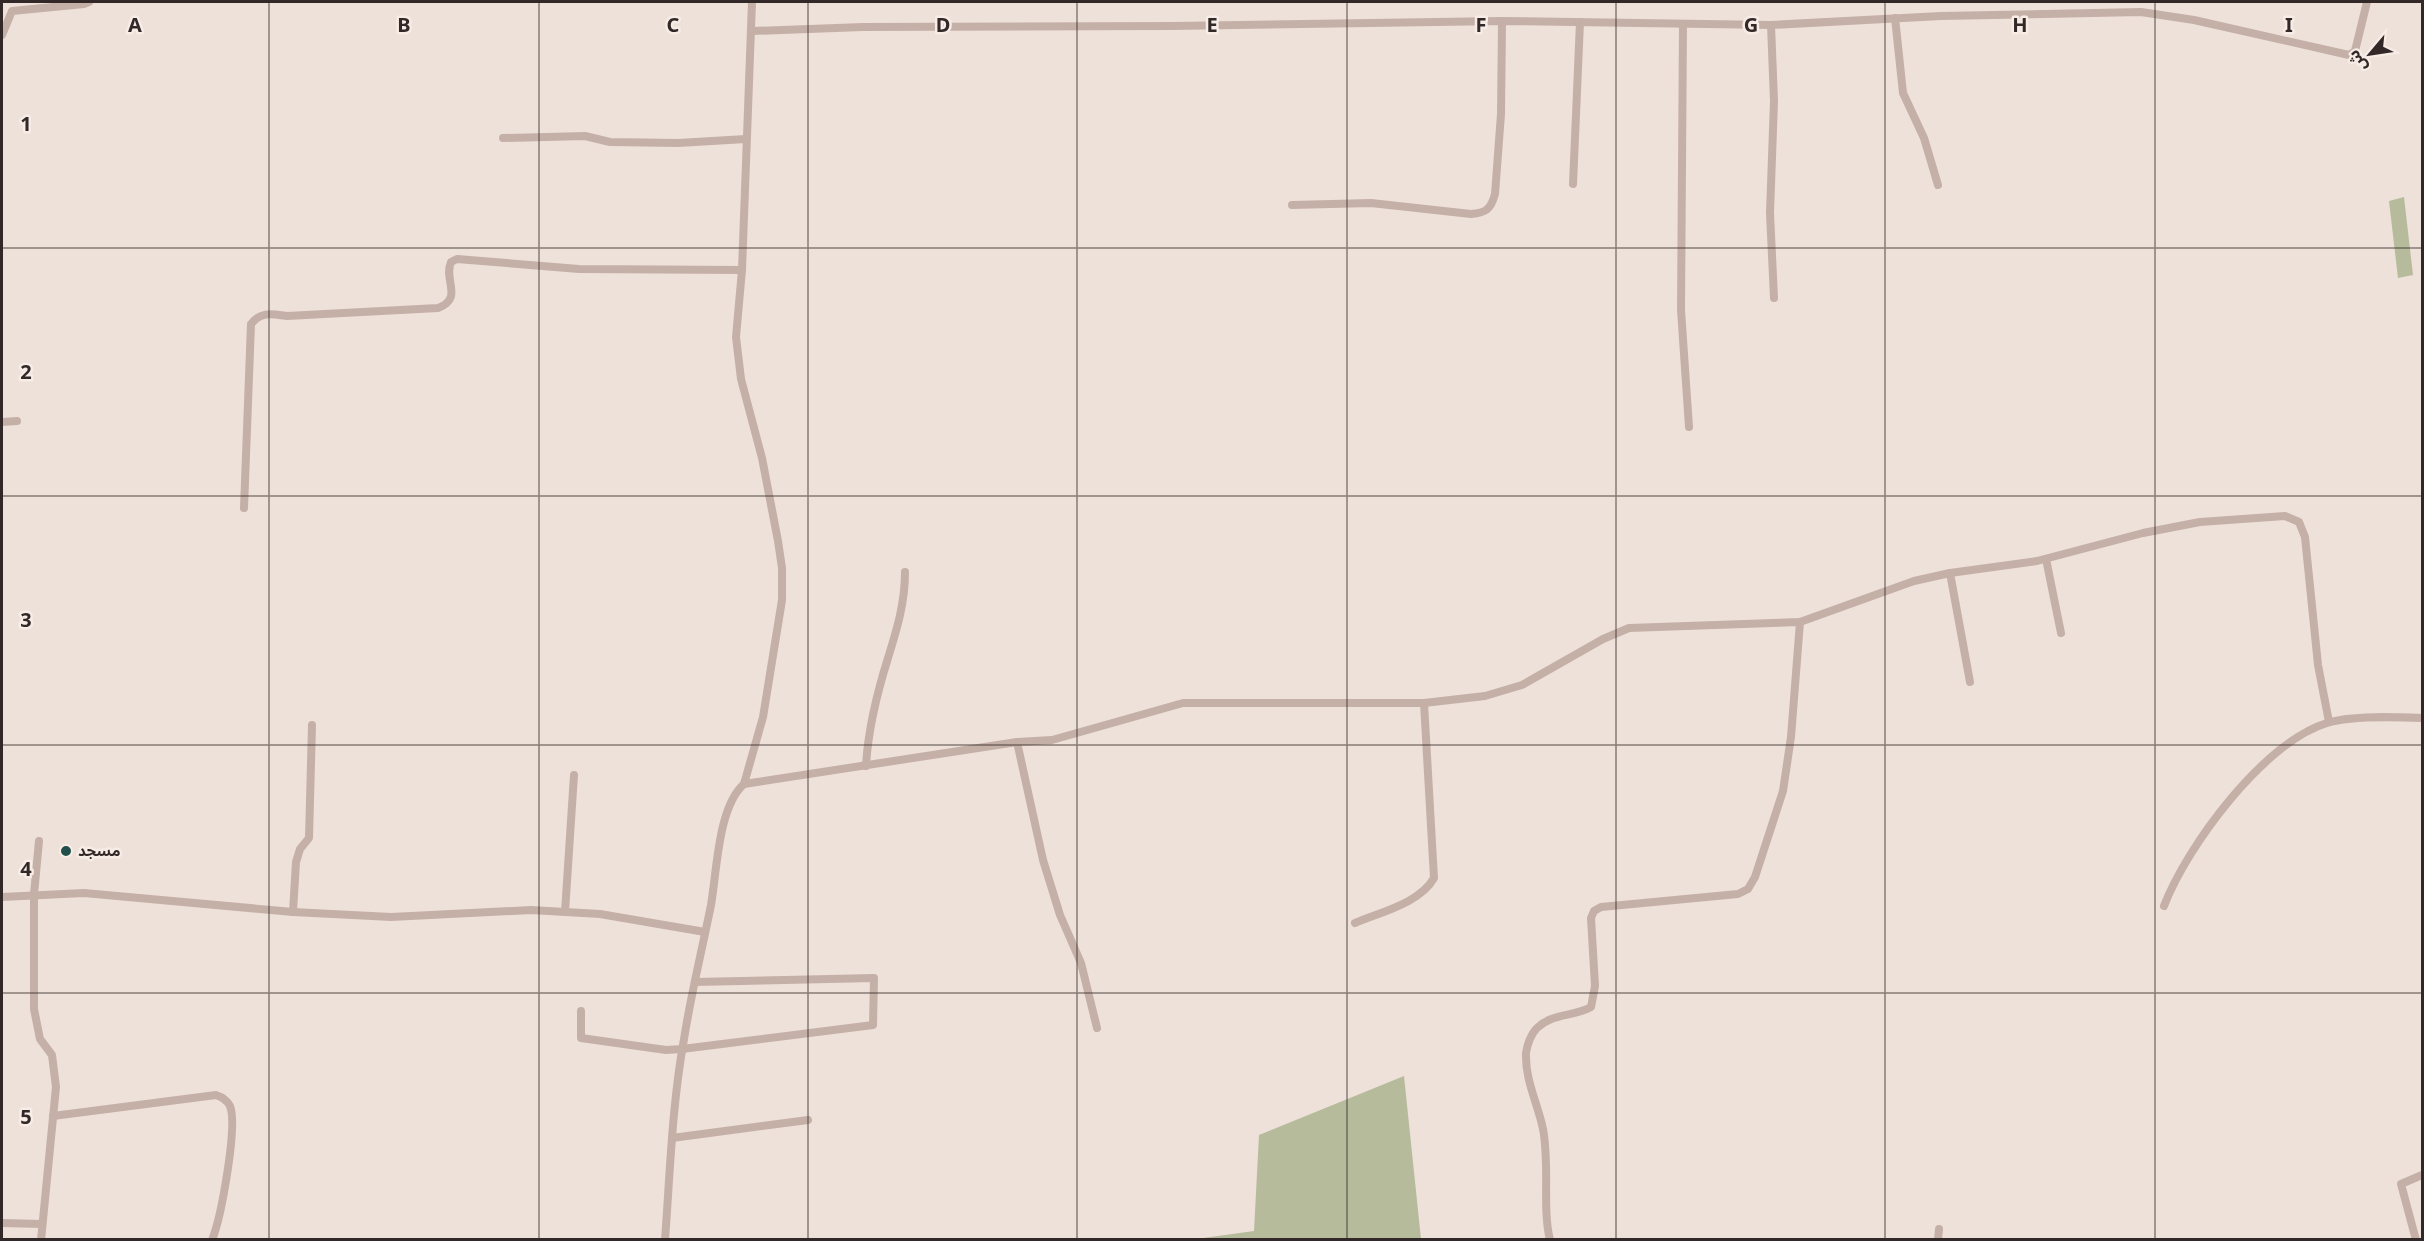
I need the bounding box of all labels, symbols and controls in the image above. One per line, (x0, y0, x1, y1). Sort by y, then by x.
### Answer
text: A (128, 11, 142, 38)
text: B (397, 11, 411, 38)
text: C (667, 11, 680, 38)
text: D (936, 11, 950, 38)
text: E (1206, 11, 1218, 38)
text: F (1476, 11, 1486, 38)
text: G (1744, 11, 1758, 38)
text: H (2012, 11, 2028, 38)
text: I (2285, 11, 2293, 38)
north arrow (2340, 24, 2400, 84)
text: ش (2342, 46, 2372, 76)
text: 1 (20, 110, 32, 137)
text: 2 (20, 358, 32, 385)
text: 3 (20, 606, 32, 633)
place label: مسجد (78, 840, 120, 860)
marker: مسجد (59, 844, 73, 858)
text: 4 (20, 855, 32, 882)
text: 5 (20, 1103, 32, 1130)

